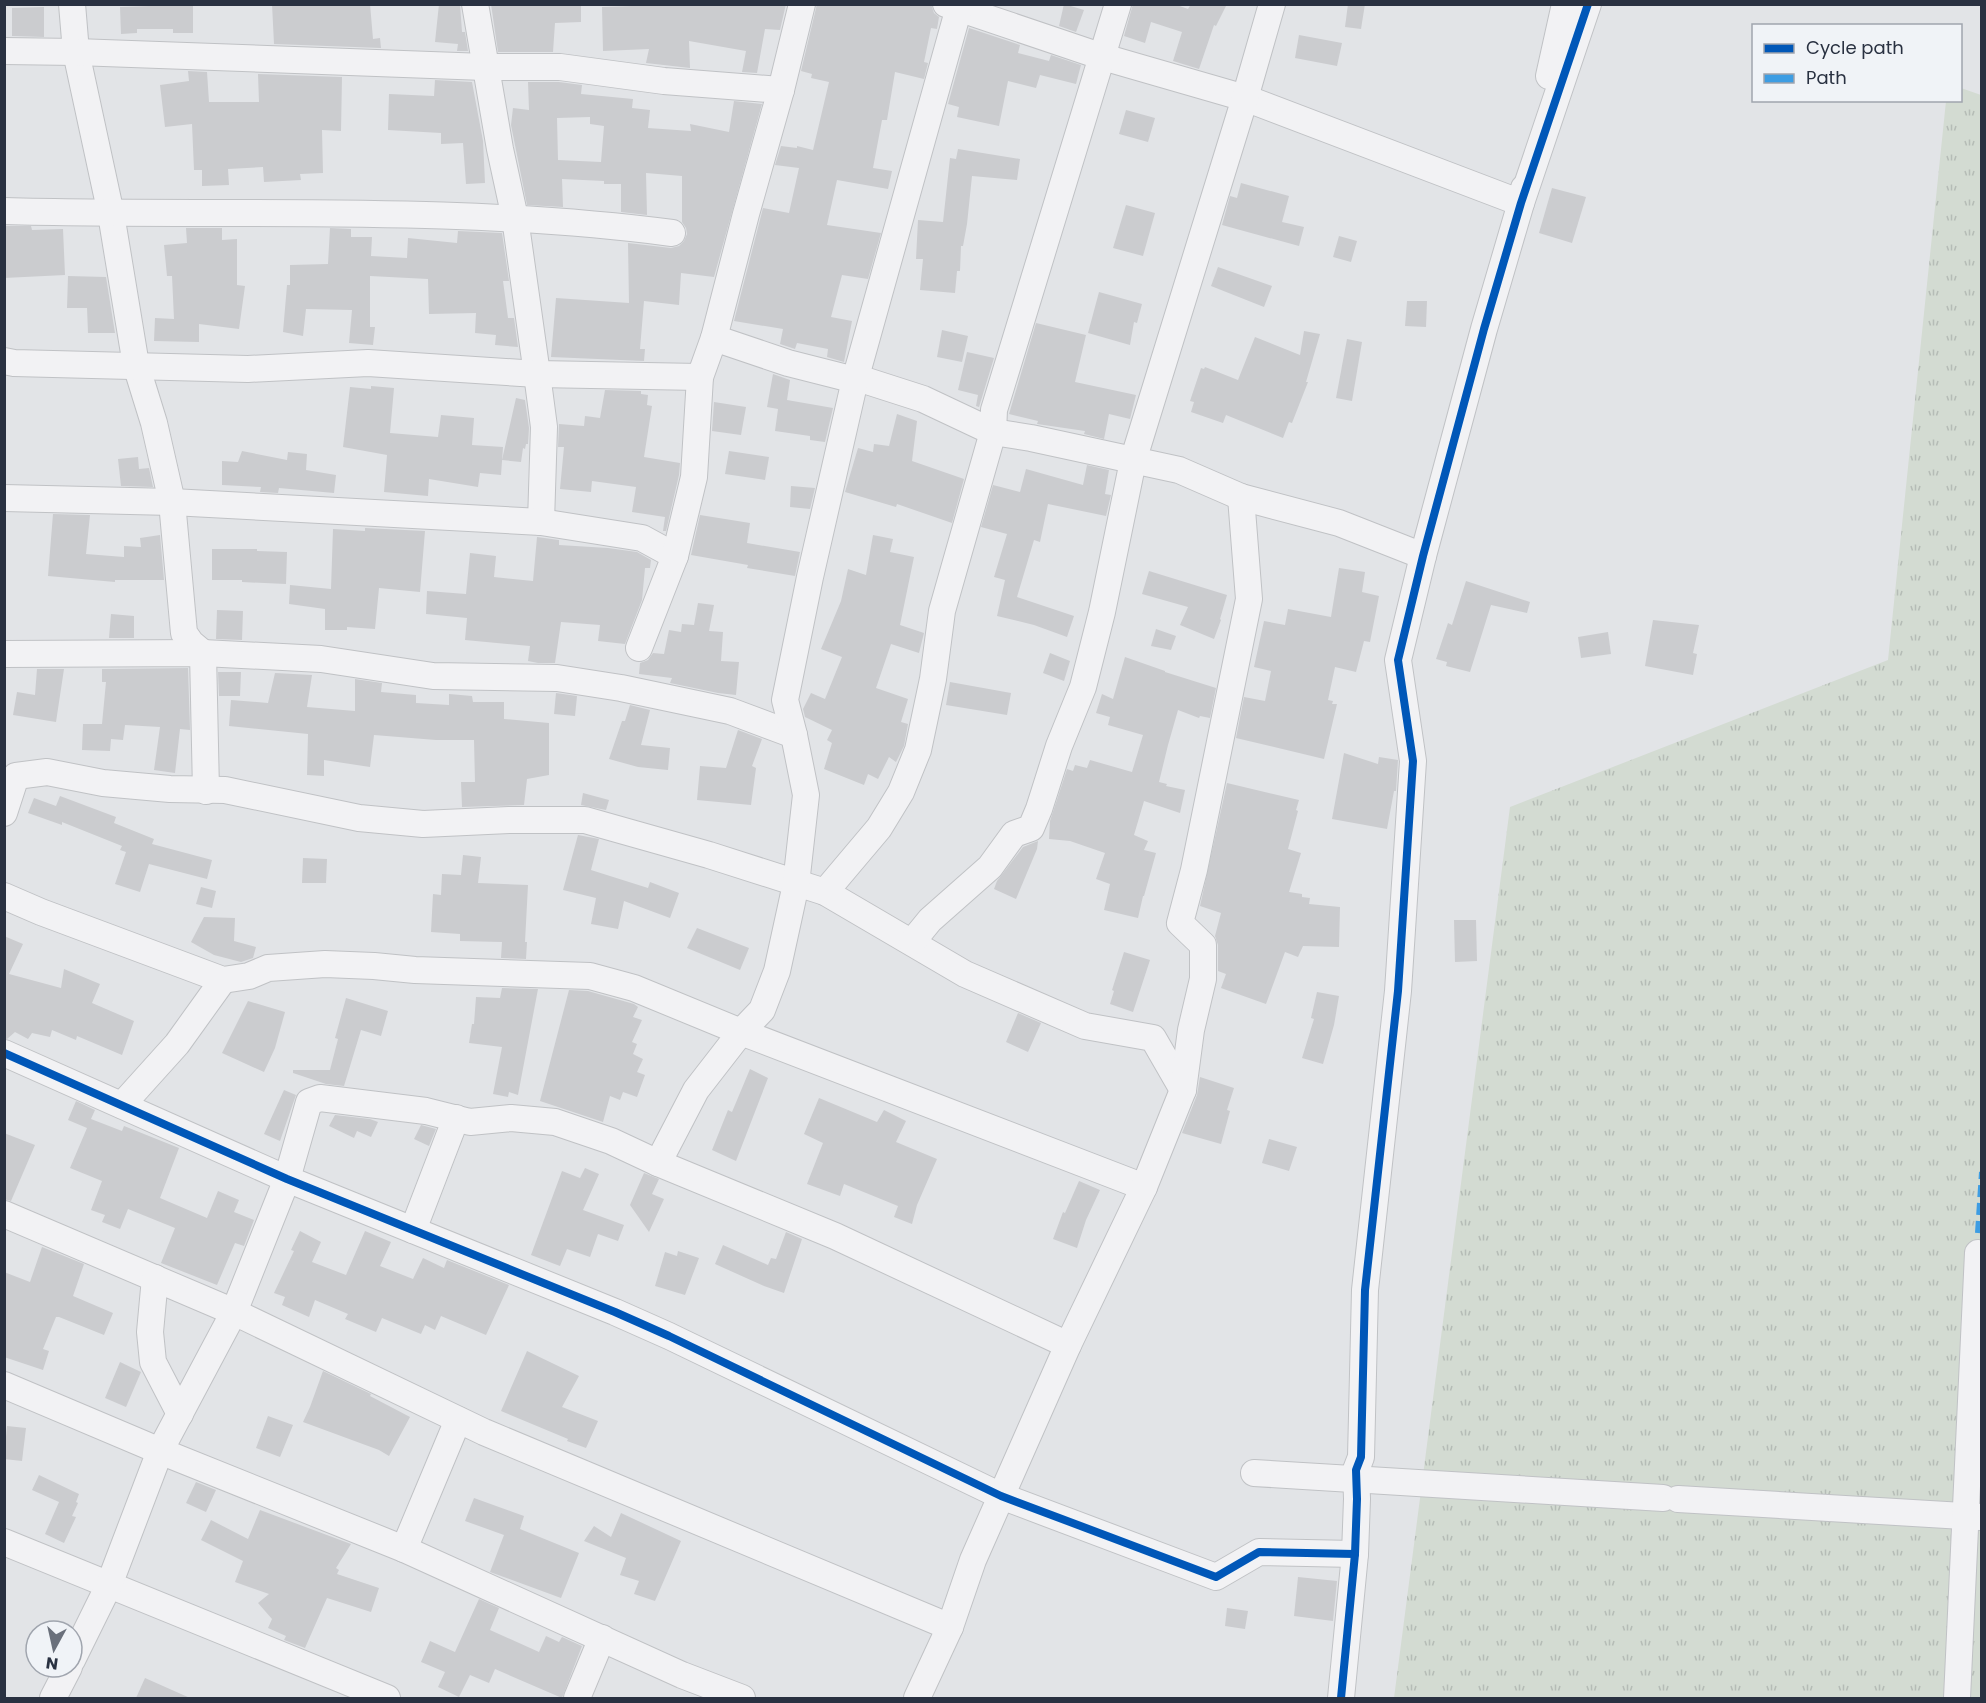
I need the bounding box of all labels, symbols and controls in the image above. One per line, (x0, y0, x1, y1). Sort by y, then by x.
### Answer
legend (1752, 24, 1962, 102)
text: Cycle path (1806, 35, 1904, 60)
text: Path (1806, 65, 1847, 90)
north arrow (24, 1619, 84, 1679)
text: N (44, 1651, 60, 1676)

